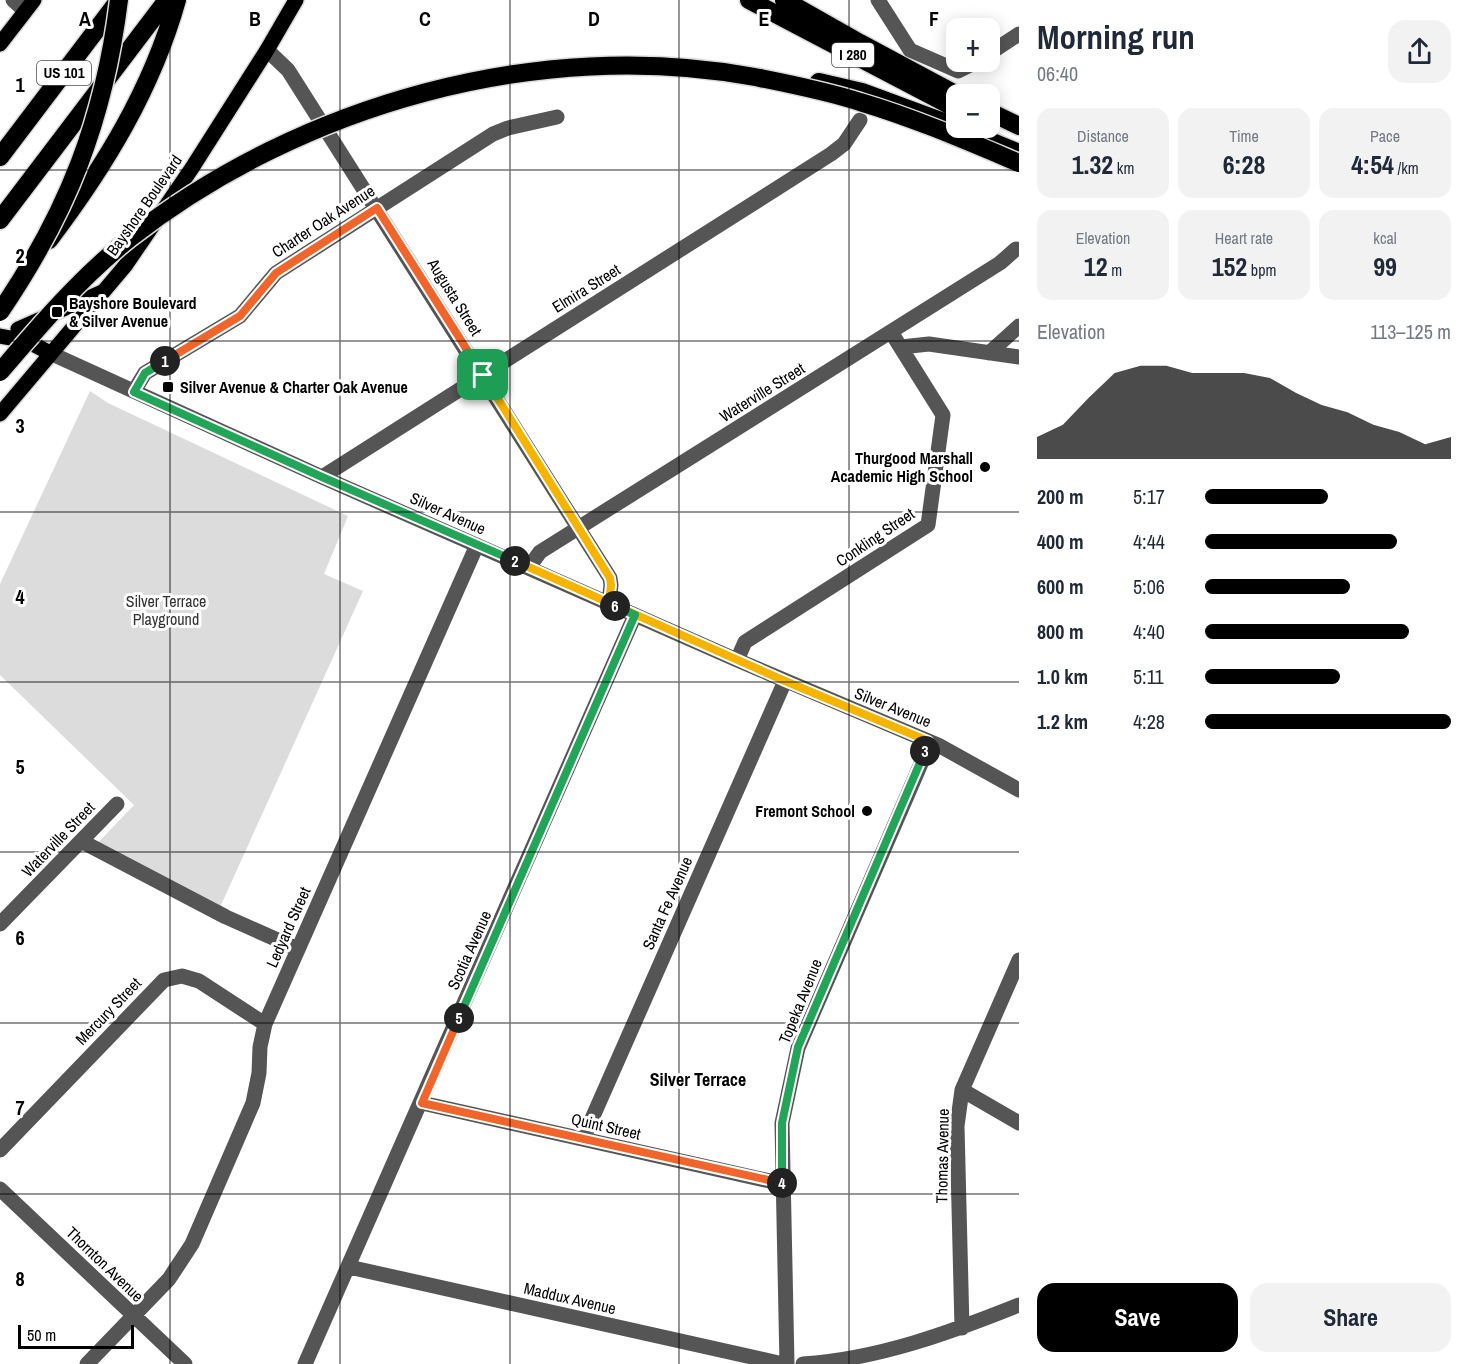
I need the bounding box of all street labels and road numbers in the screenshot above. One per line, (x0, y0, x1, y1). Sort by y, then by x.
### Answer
road number: I 280 (832, 43, 874, 67)
road number: US 101 (37, 61, 91, 85)
street label: Bayshore Boulevard (101, 150, 187, 260)
street label: Charter Oak Avenue (267, 179, 379, 263)
street label: Augusta Street (422, 254, 488, 340)
street label: Elmira Street (548, 258, 625, 318)
street label: Waterville Street (715, 357, 809, 427)
street label: Silver Avenue (407, 487, 489, 539)
street label: Conkling Street (831, 502, 919, 571)
street label: Silver Avenue (851, 682, 935, 732)
street label: Waterville Street (17, 796, 100, 881)
street label: Santa Fe Avenue (637, 853, 697, 953)
street label: Ledyard Street (260, 883, 316, 971)
street label: Scotia Avenue (442, 907, 496, 993)
street label: Topeka Avenue (773, 955, 827, 1047)
street label: Mercury Street (70, 972, 146, 1050)
street label: Quint Street (569, 1107, 643, 1145)
street label: Thomas Avenue (930, 1109, 954, 1203)
street label: Thornton Avenue (61, 1221, 149, 1307)
street label: Maddux Avenue (522, 1277, 618, 1319)

